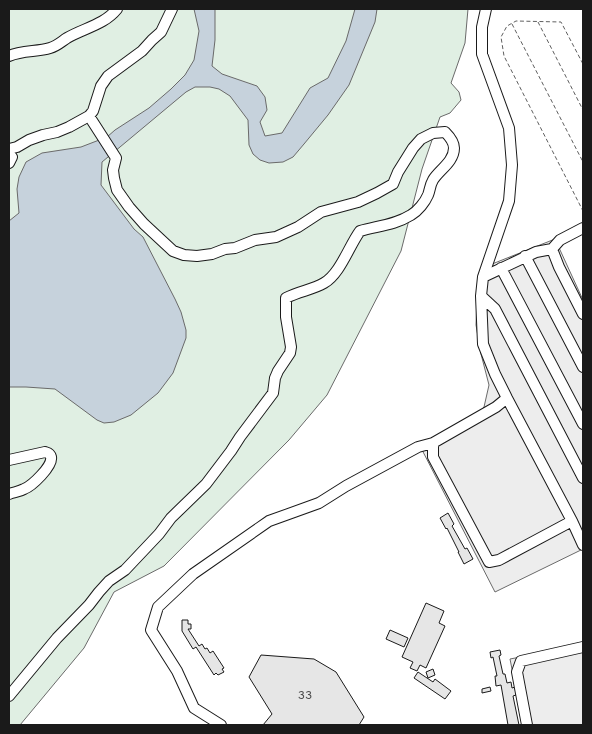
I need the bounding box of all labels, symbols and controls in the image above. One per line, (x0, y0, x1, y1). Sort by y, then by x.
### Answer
house number: 33 (298, 688, 312, 704)

